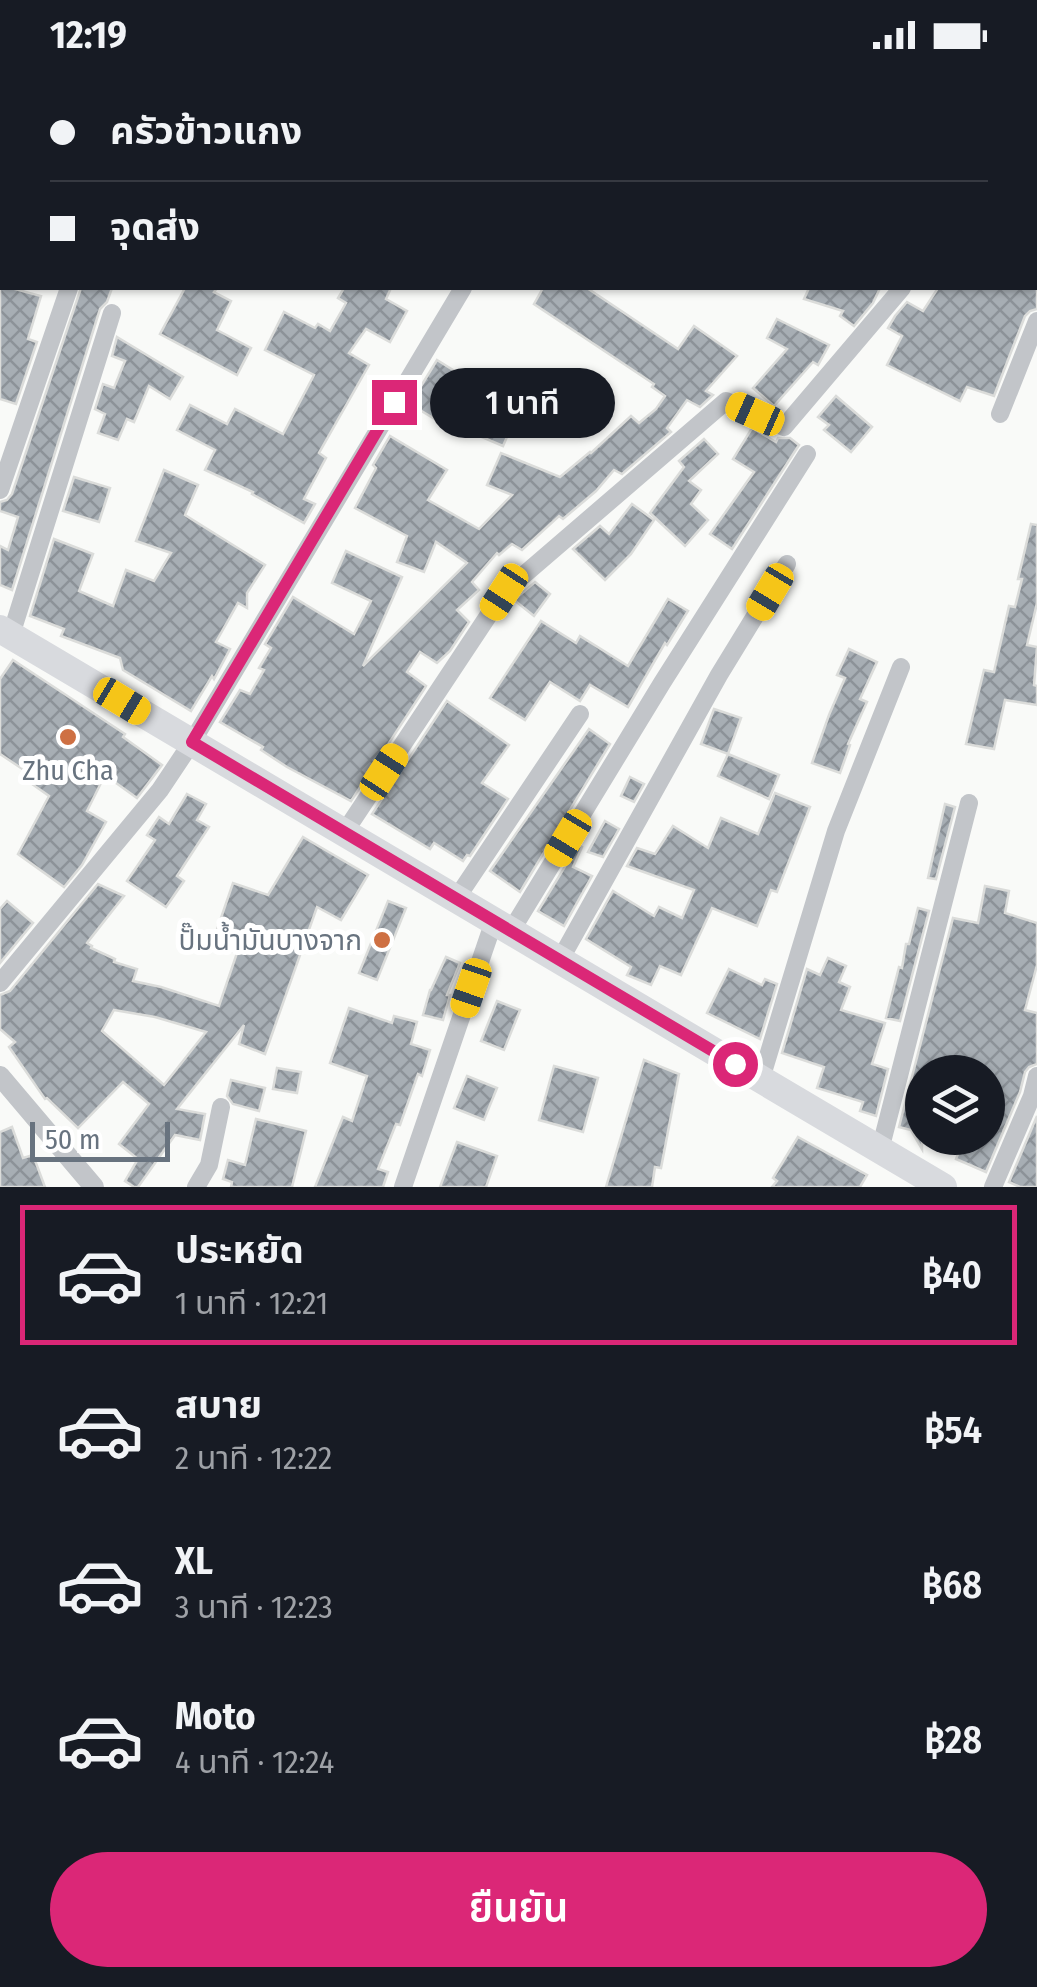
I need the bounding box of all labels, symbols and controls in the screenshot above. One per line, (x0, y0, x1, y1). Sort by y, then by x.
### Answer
text: 12:19 (50, 12, 127, 58)
text: ครัวข้าวแกง (110, 108, 302, 154)
text: จุดส่ง (110, 204, 200, 250)
callout: 1 นาที (429, 367, 614, 437)
route end (372, 380, 417, 425)
text: 1 นาที (485, 384, 560, 422)
car (721, 388, 789, 440)
car (475, 559, 533, 625)
car (742, 559, 798, 625)
car (89, 673, 155, 729)
marker: Zhu Cha (57, 726, 79, 748)
car (355, 739, 413, 805)
place label: Zhu Cha (22, 754, 114, 787)
car (540, 805, 596, 871)
place label: ปั๊มน้ำมันบางจาก (179, 921, 362, 957)
marker: ปั๊มน้ำมันบางจาก (371, 929, 393, 951)
car (447, 955, 495, 1021)
route start (713, 1042, 758, 1087)
map controls (905, 1055, 1005, 1155)
button: layers (905, 1055, 1005, 1155)
scale bar (30, 1117, 170, 1162)
text: 50 m (45, 1123, 101, 1156)
text: ประหยัด (175, 1227, 304, 1273)
icon: car (55, 1230, 145, 1320)
text: ฿40 (922, 1252, 982, 1298)
text: 1 นาที · 12:21 (175, 1284, 328, 1322)
text: สบาย (175, 1382, 262, 1428)
icon: car (55, 1385, 145, 1475)
text: ฿54 (924, 1407, 982, 1453)
text: 2 นาที · 12:22 (175, 1439, 332, 1477)
text: XL (175, 1538, 213, 1584)
icon: car (55, 1540, 145, 1630)
text: ฿68 (922, 1562, 982, 1608)
text: 3 นาที · 12:23 (175, 1588, 333, 1626)
text: Moto (175, 1693, 256, 1739)
icon: car (55, 1695, 145, 1785)
text: ฿28 (925, 1717, 982, 1763)
text: 4 นาที · 12:24 (175, 1743, 334, 1781)
button: ยืนยัน (50, 1852, 987, 1967)

